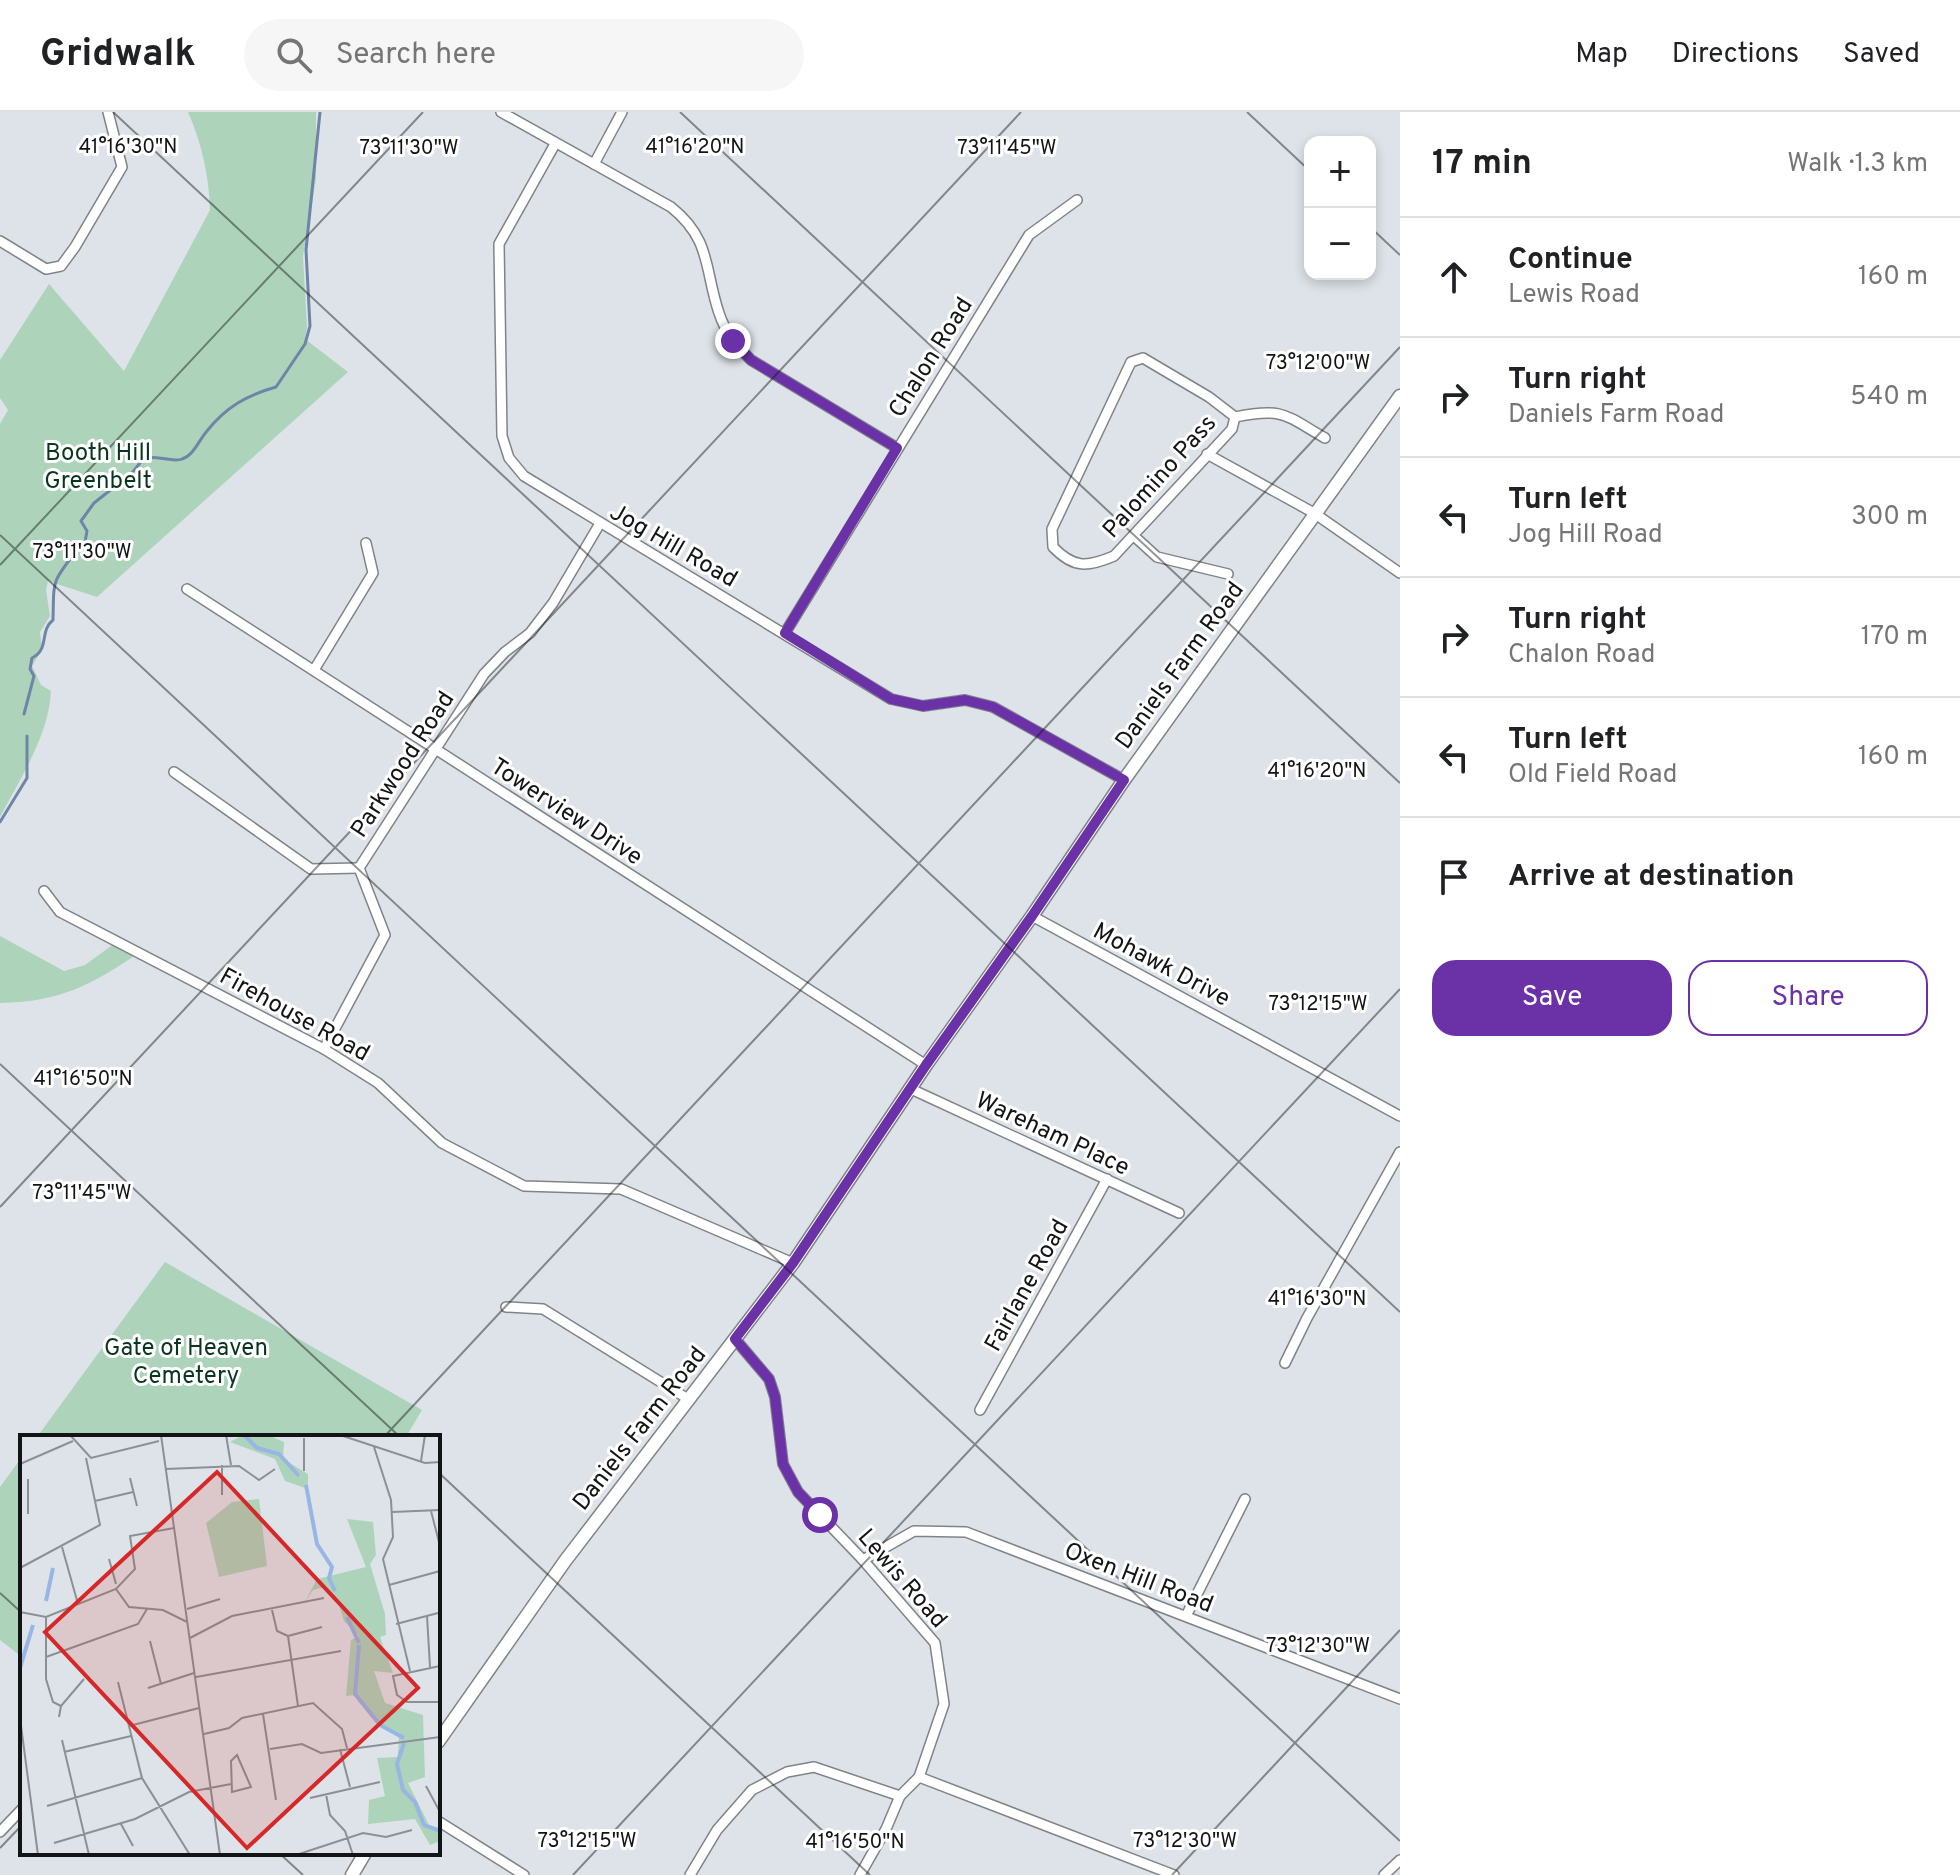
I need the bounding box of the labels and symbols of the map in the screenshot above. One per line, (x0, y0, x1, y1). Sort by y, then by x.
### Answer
text: 41°16'30"N (79, 135, 177, 161)
text: 41°16'20"N (645, 135, 745, 161)
text: 73°11'30"W (359, 136, 459, 162)
text: 73°11'45"W (957, 136, 1057, 162)
street label: Chalon Road (883, 292, 980, 424)
route end (715, 323, 751, 359)
text: 73°12'00"W (1266, 351, 1370, 377)
street label: Palomino Pass (1097, 409, 1224, 545)
park label: Booth Hill Greenbelt (44, 439, 152, 497)
street label: Jog Hill Road (604, 498, 742, 595)
text: 73°11'30"W (32, 540, 132, 566)
street label: Daniels Farm Road (1110, 577, 1251, 756)
street label: Parkwood Road (345, 686, 462, 844)
street label: Towerview Drive (484, 752, 648, 873)
text: 41°16'20"N (1267, 759, 1367, 785)
street label: Mohawk Drive (1087, 917, 1235, 1014)
street label: Firehouse Road (214, 962, 374, 1069)
text: 73°12'15"W (1268, 992, 1368, 1018)
text: 41°16'50"N (33, 1067, 133, 1093)
street label: Wareham Place (971, 1086, 1134, 1184)
text: 73°11'45"W (32, 1181, 132, 1207)
street label: Fairlane Road (979, 1215, 1076, 1357)
text: 41°16'30"N (1268, 1287, 1366, 1313)
park label: Gate of Heaven Cemetery (104, 1334, 268, 1392)
street label: Daniels Farm Road (567, 1341, 714, 1517)
inset map (20, 1435, 440, 1855)
route start (802, 1497, 838, 1533)
street label: Lewis Road (850, 1524, 953, 1635)
street label: Oxen Hill Road (1059, 1537, 1217, 1621)
text: 73°12'30"W (1266, 1634, 1370, 1660)
text: 73°12'15"W (537, 1829, 637, 1855)
text: 73°12'30"W (1133, 1829, 1237, 1855)
text: 41°16'50"N (805, 1830, 905, 1856)

